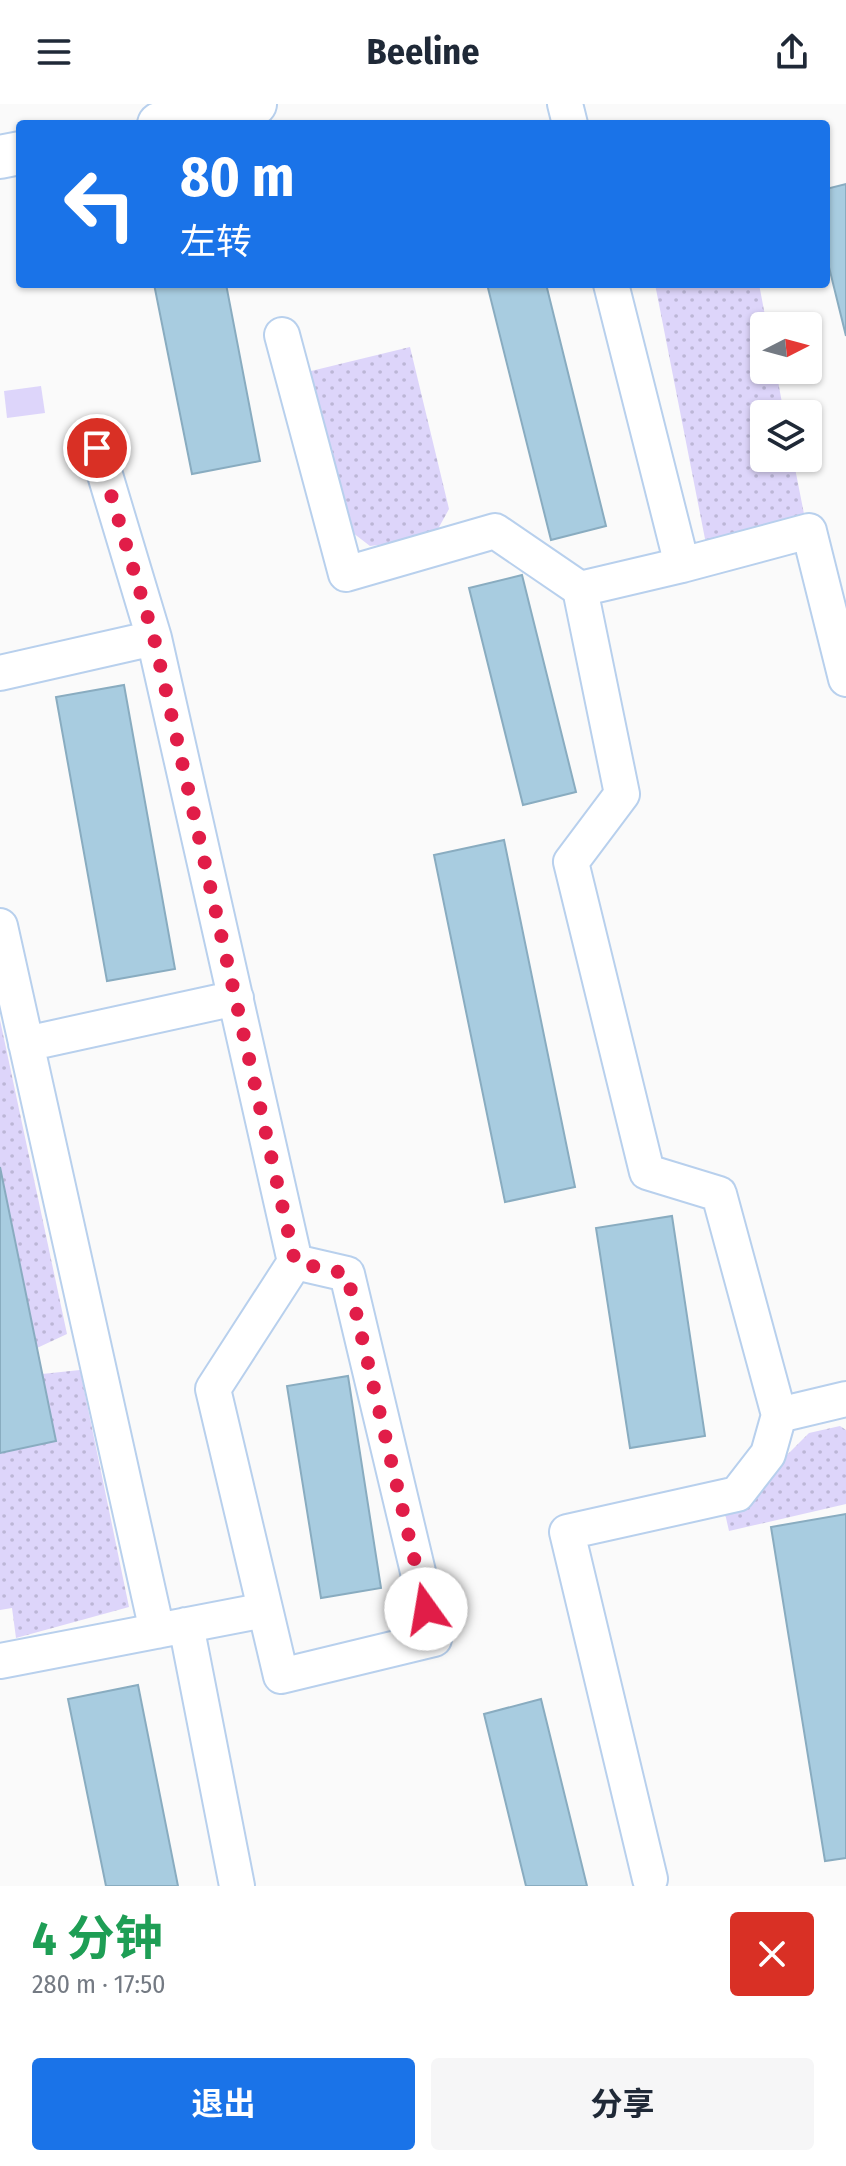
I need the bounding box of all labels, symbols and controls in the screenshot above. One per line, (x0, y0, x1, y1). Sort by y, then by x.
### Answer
icon: menu (32, 30, 76, 74)
text: Beeline (367, 30, 479, 74)
icon: share (770, 30, 814, 74)
text: 80 m (180, 144, 295, 211)
icon: left (48, 152, 152, 256)
text: 左转 (180, 220, 252, 264)
north arrow (750, 312, 822, 384)
map controls (750, 312, 822, 472)
button: layers (750, 400, 822, 472)
pin (63, 414, 131, 482)
icon: arrive (75, 426, 119, 470)
position arrow (384, 1567, 468, 1651)
text: 4 分钟 (32, 1910, 163, 1968)
button: close (730, 1912, 814, 1996)
text: 280 m · 17:50 (32, 1969, 166, 2000)
button: 退出 (32, 2058, 415, 2150)
button: 分享 (431, 2058, 814, 2150)

